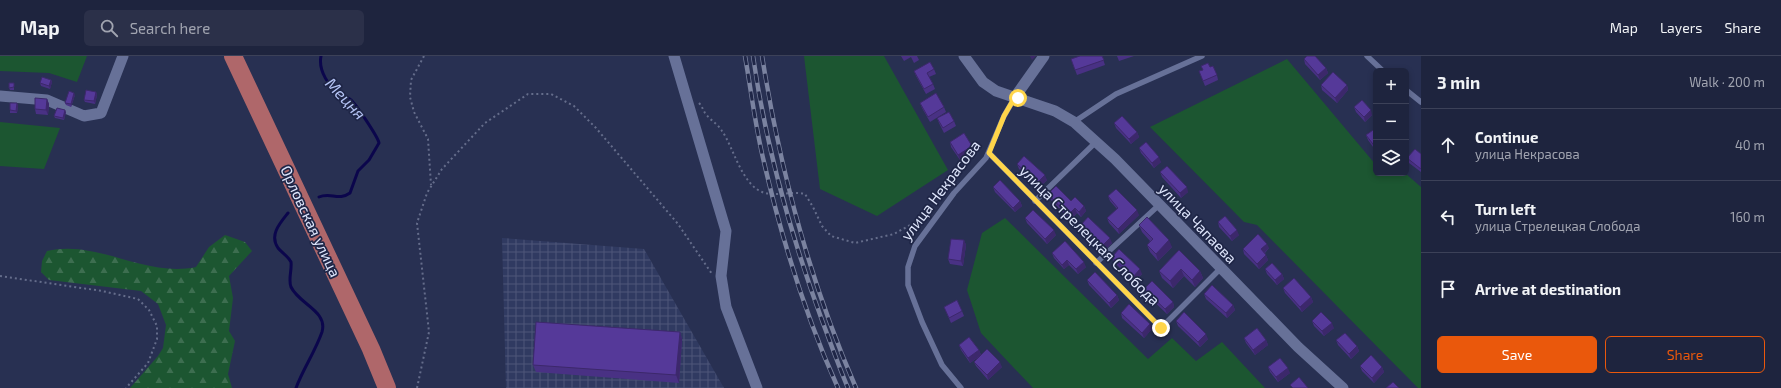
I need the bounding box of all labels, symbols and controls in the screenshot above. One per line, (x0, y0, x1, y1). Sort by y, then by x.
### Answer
search box (84, 10, 364, 46)
text: Map (20, 16, 60, 39)
icon: search (98, 17, 120, 39)
text: Search here (130, 19, 210, 37)
text: Map (1610, 19, 1638, 36)
text: Layers (1660, 19, 1702, 36)
text: Share (1724, 19, 1761, 36)
map controls (1373, 68, 1409, 176)
button: + (1373, 68, 1409, 104)
text: 3 min (1437, 72, 1480, 92)
water label: Мецня (322, 73, 370, 123)
text: Walk · 200 m (1689, 74, 1765, 90)
route start (1009, 89, 1027, 107)
button: − (1373, 104, 1409, 140)
text: Continue (1475, 128, 1538, 146)
icon: ahead (1437, 134, 1459, 156)
street label: улица Некрасова (896, 136, 984, 244)
text: 40 m (1735, 137, 1765, 153)
button: layers (1373, 140, 1409, 176)
text: улица Некрасова (1475, 146, 1580, 162)
street label: улица Стрелецкая Слобода (1015, 161, 1164, 310)
street label: Орловская улица (276, 162, 345, 280)
street label: улица Чапаева (1155, 179, 1241, 268)
text: Turn left (1475, 200, 1536, 218)
icon: left (1437, 206, 1459, 228)
text: 160 m (1730, 209, 1765, 225)
text: улица Стрелецкая Слобода (1475, 218, 1640, 234)
icon: arrive (1437, 278, 1459, 300)
text: Arrive at destination (1475, 280, 1621, 298)
route end (1152, 319, 1170, 337)
button: Save (1437, 336, 1597, 373)
button: Share (1605, 336, 1765, 373)

